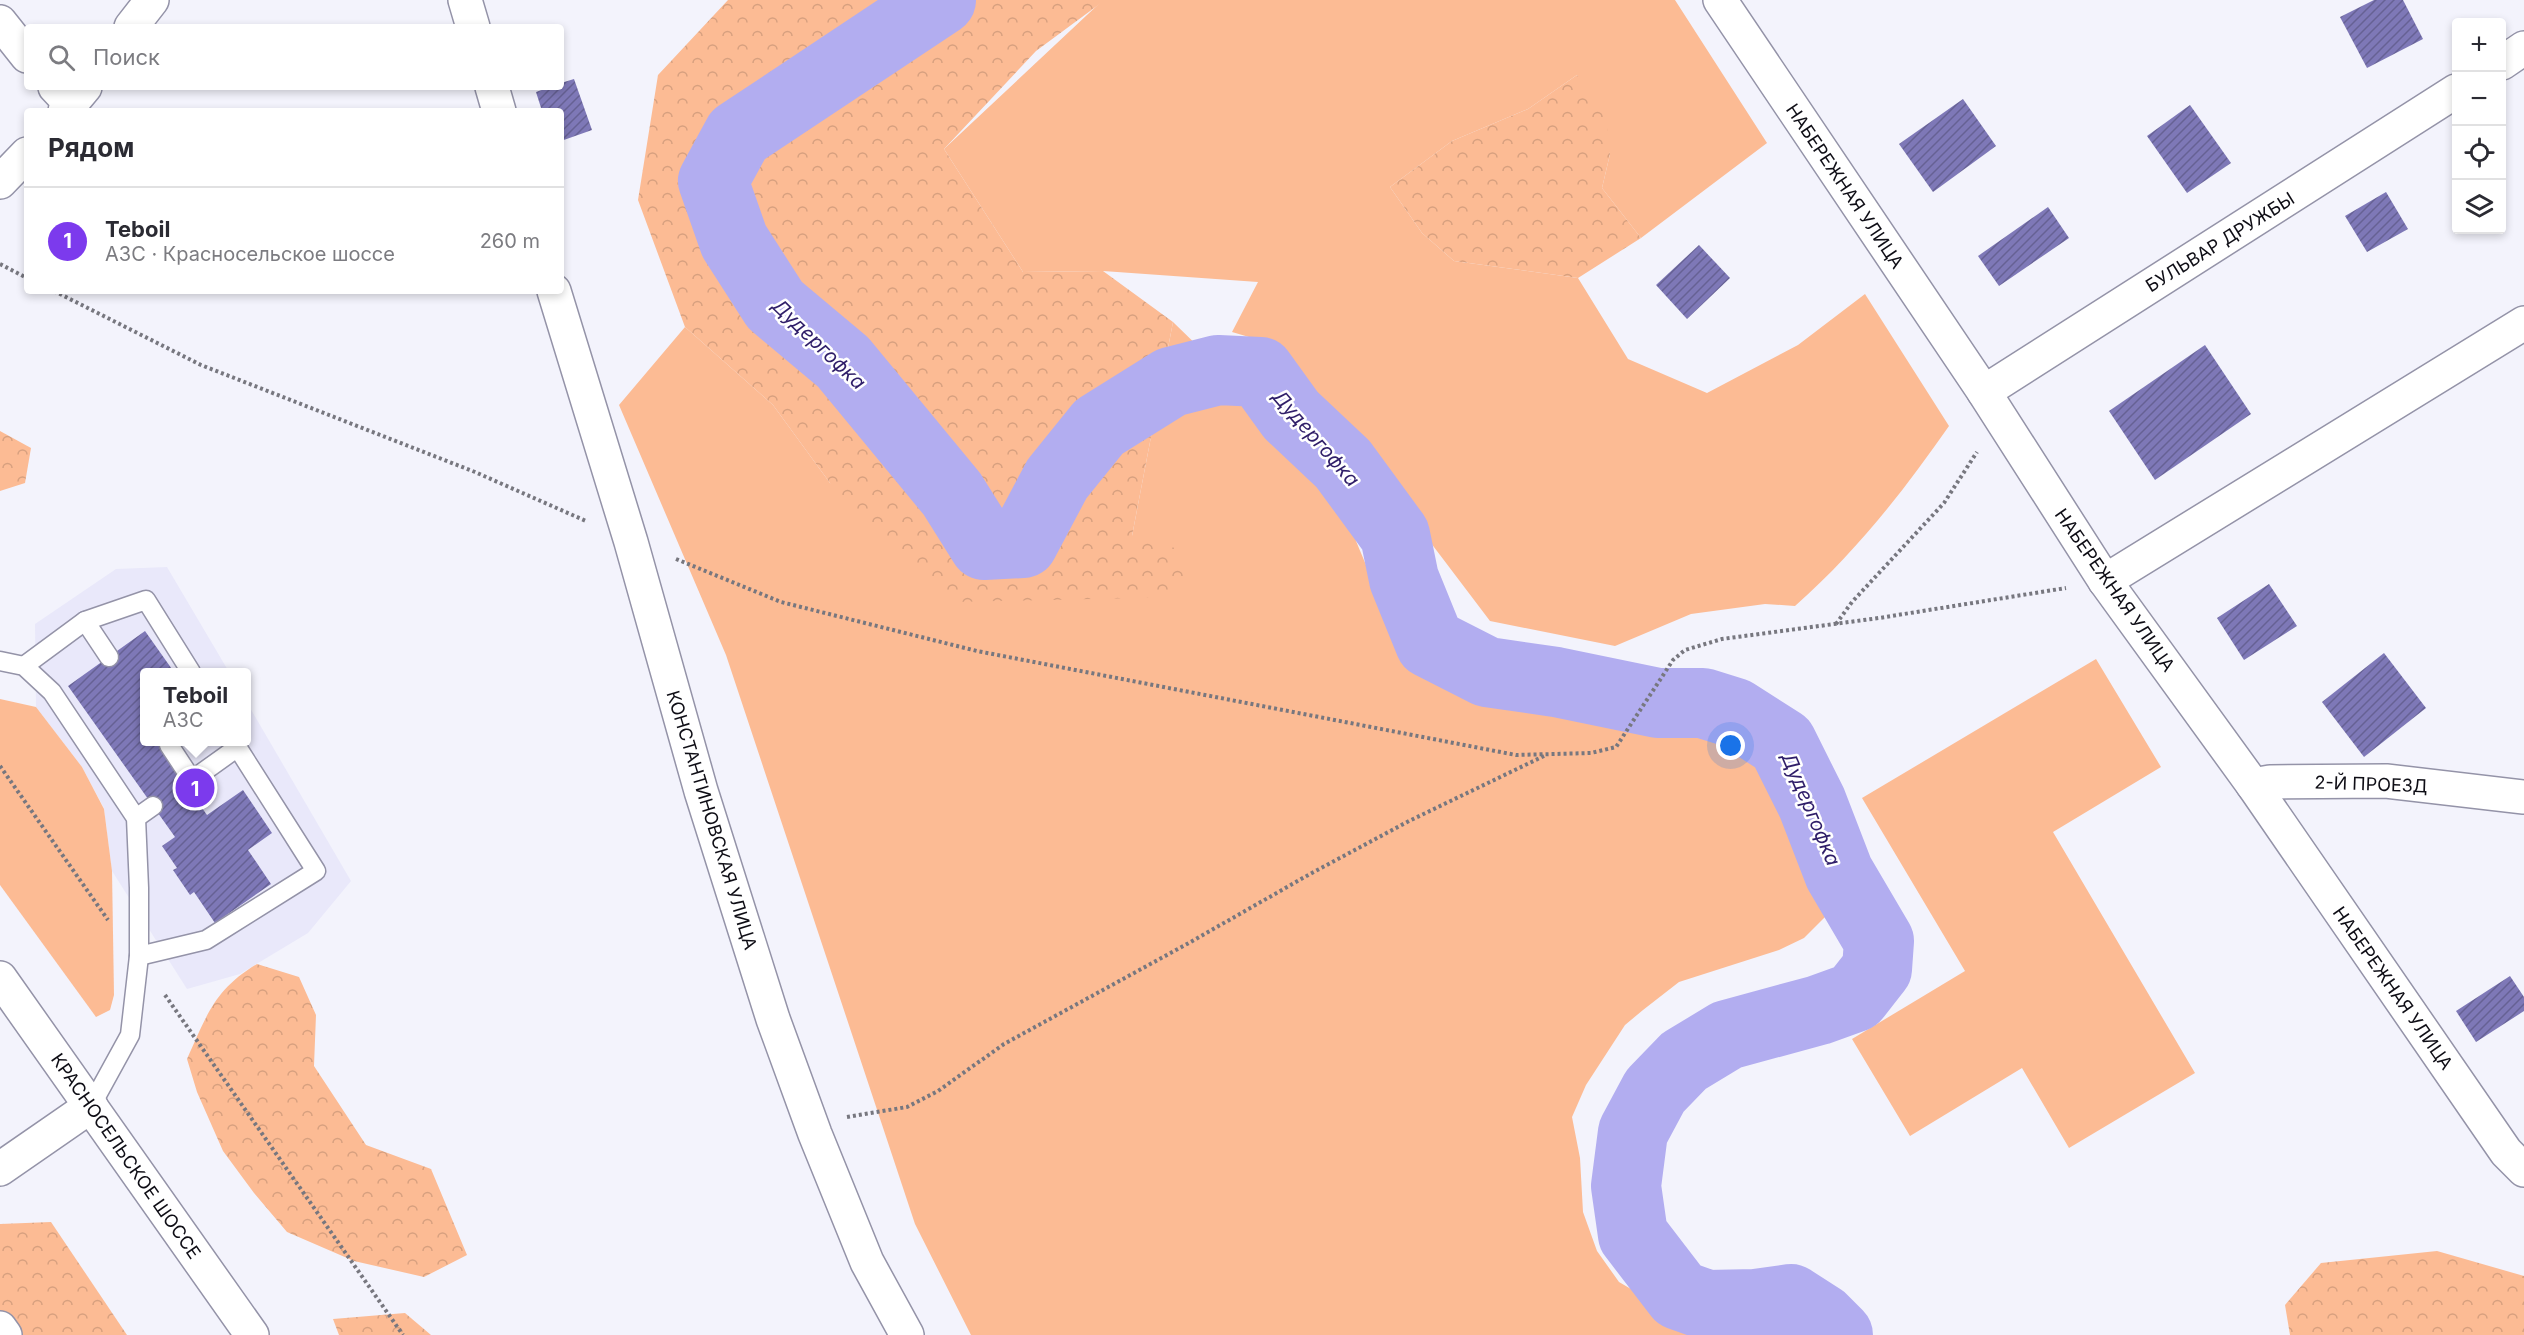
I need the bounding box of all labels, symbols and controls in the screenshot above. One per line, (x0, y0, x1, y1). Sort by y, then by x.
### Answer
map controls (2452, 18, 2506, 234)
button: + (2452, 18, 2506, 72)
search box (24, 24, 564, 90)
icon: search (45, 41, 78, 74)
text: Поиск (93, 44, 160, 70)
button: − (2452, 72, 2506, 126)
street label: НАБЕРЕЖНАЯ УЛИЦА (1782, 100, 1908, 272)
button: locate (2452, 126, 2506, 180)
text: Рядом (48, 132, 134, 163)
button: layers (2452, 180, 2506, 234)
street label: БУЛЬВАР ДРУЖБЫ (2142, 188, 2298, 296)
text: Teboil (105, 216, 170, 242)
text: 1 (63, 229, 72, 253)
text: 260 m (480, 229, 540, 253)
text: АЗС · Красносельское шоссе (105, 242, 395, 266)
water label: Дудергофка (767, 293, 871, 394)
water label: Дудергофка (1267, 384, 1365, 491)
street label: НАБЕРЕЖНАЯ УЛИЦА (2051, 505, 2179, 675)
popup (140, 668, 251, 746)
text: Teboil (163, 682, 228, 708)
street label: КОНСТАНТИНОВСКАЯ УЛИЦА (663, 688, 761, 952)
text: АЗС (163, 708, 204, 732)
your location (1716, 731, 1745, 760)
water label: Дудергофка (1776, 748, 1846, 869)
pin: 1 (176, 766, 214, 810)
street label: 2-Й ПРОЕЗД (2314, 771, 2428, 796)
street label: НАБЕРЕЖНАЯ УЛИЦА (2329, 903, 2457, 1073)
street label: КРАСНОСЕЛЬСКОЕ ШОССЕ (47, 1049, 205, 1263)

